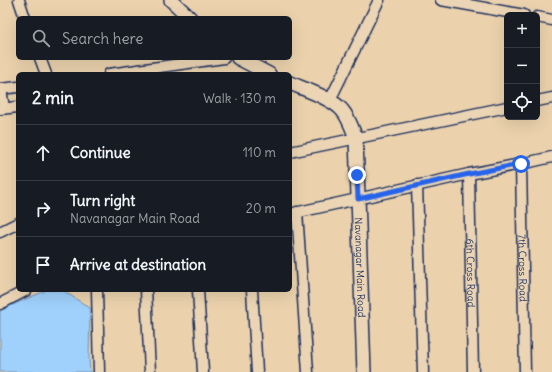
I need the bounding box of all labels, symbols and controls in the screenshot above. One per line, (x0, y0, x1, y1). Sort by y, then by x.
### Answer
map controls (504, 12, 540, 120)
button: + (504, 12, 540, 48)
search box (16, 16, 292, 60)
icon: search (30, 27, 52, 49)
text: Search here (62, 29, 143, 48)
button: − (504, 48, 540, 84)
button: locate (504, 84, 540, 120)
text: 2 min (32, 87, 74, 109)
text: Walk · 130 m (203, 90, 276, 107)
icon: ahead (32, 142, 54, 164)
text: Continue (70, 143, 131, 162)
text: 110 m (243, 144, 276, 161)
route start (512, 155, 530, 173)
route end (348, 166, 366, 184)
text: Turn right (70, 191, 135, 210)
icon: right (32, 198, 54, 220)
text: 20 m (246, 200, 276, 217)
text: Navanagar Main Road (70, 210, 200, 227)
street label: Navanagar Main Road (352, 217, 369, 318)
street label: 7th Cross Road (516, 234, 530, 302)
street label: 6th Cross Road (464, 239, 478, 307)
icon: arrive (32, 254, 54, 276)
text: Arrive at destination (70, 255, 206, 274)

